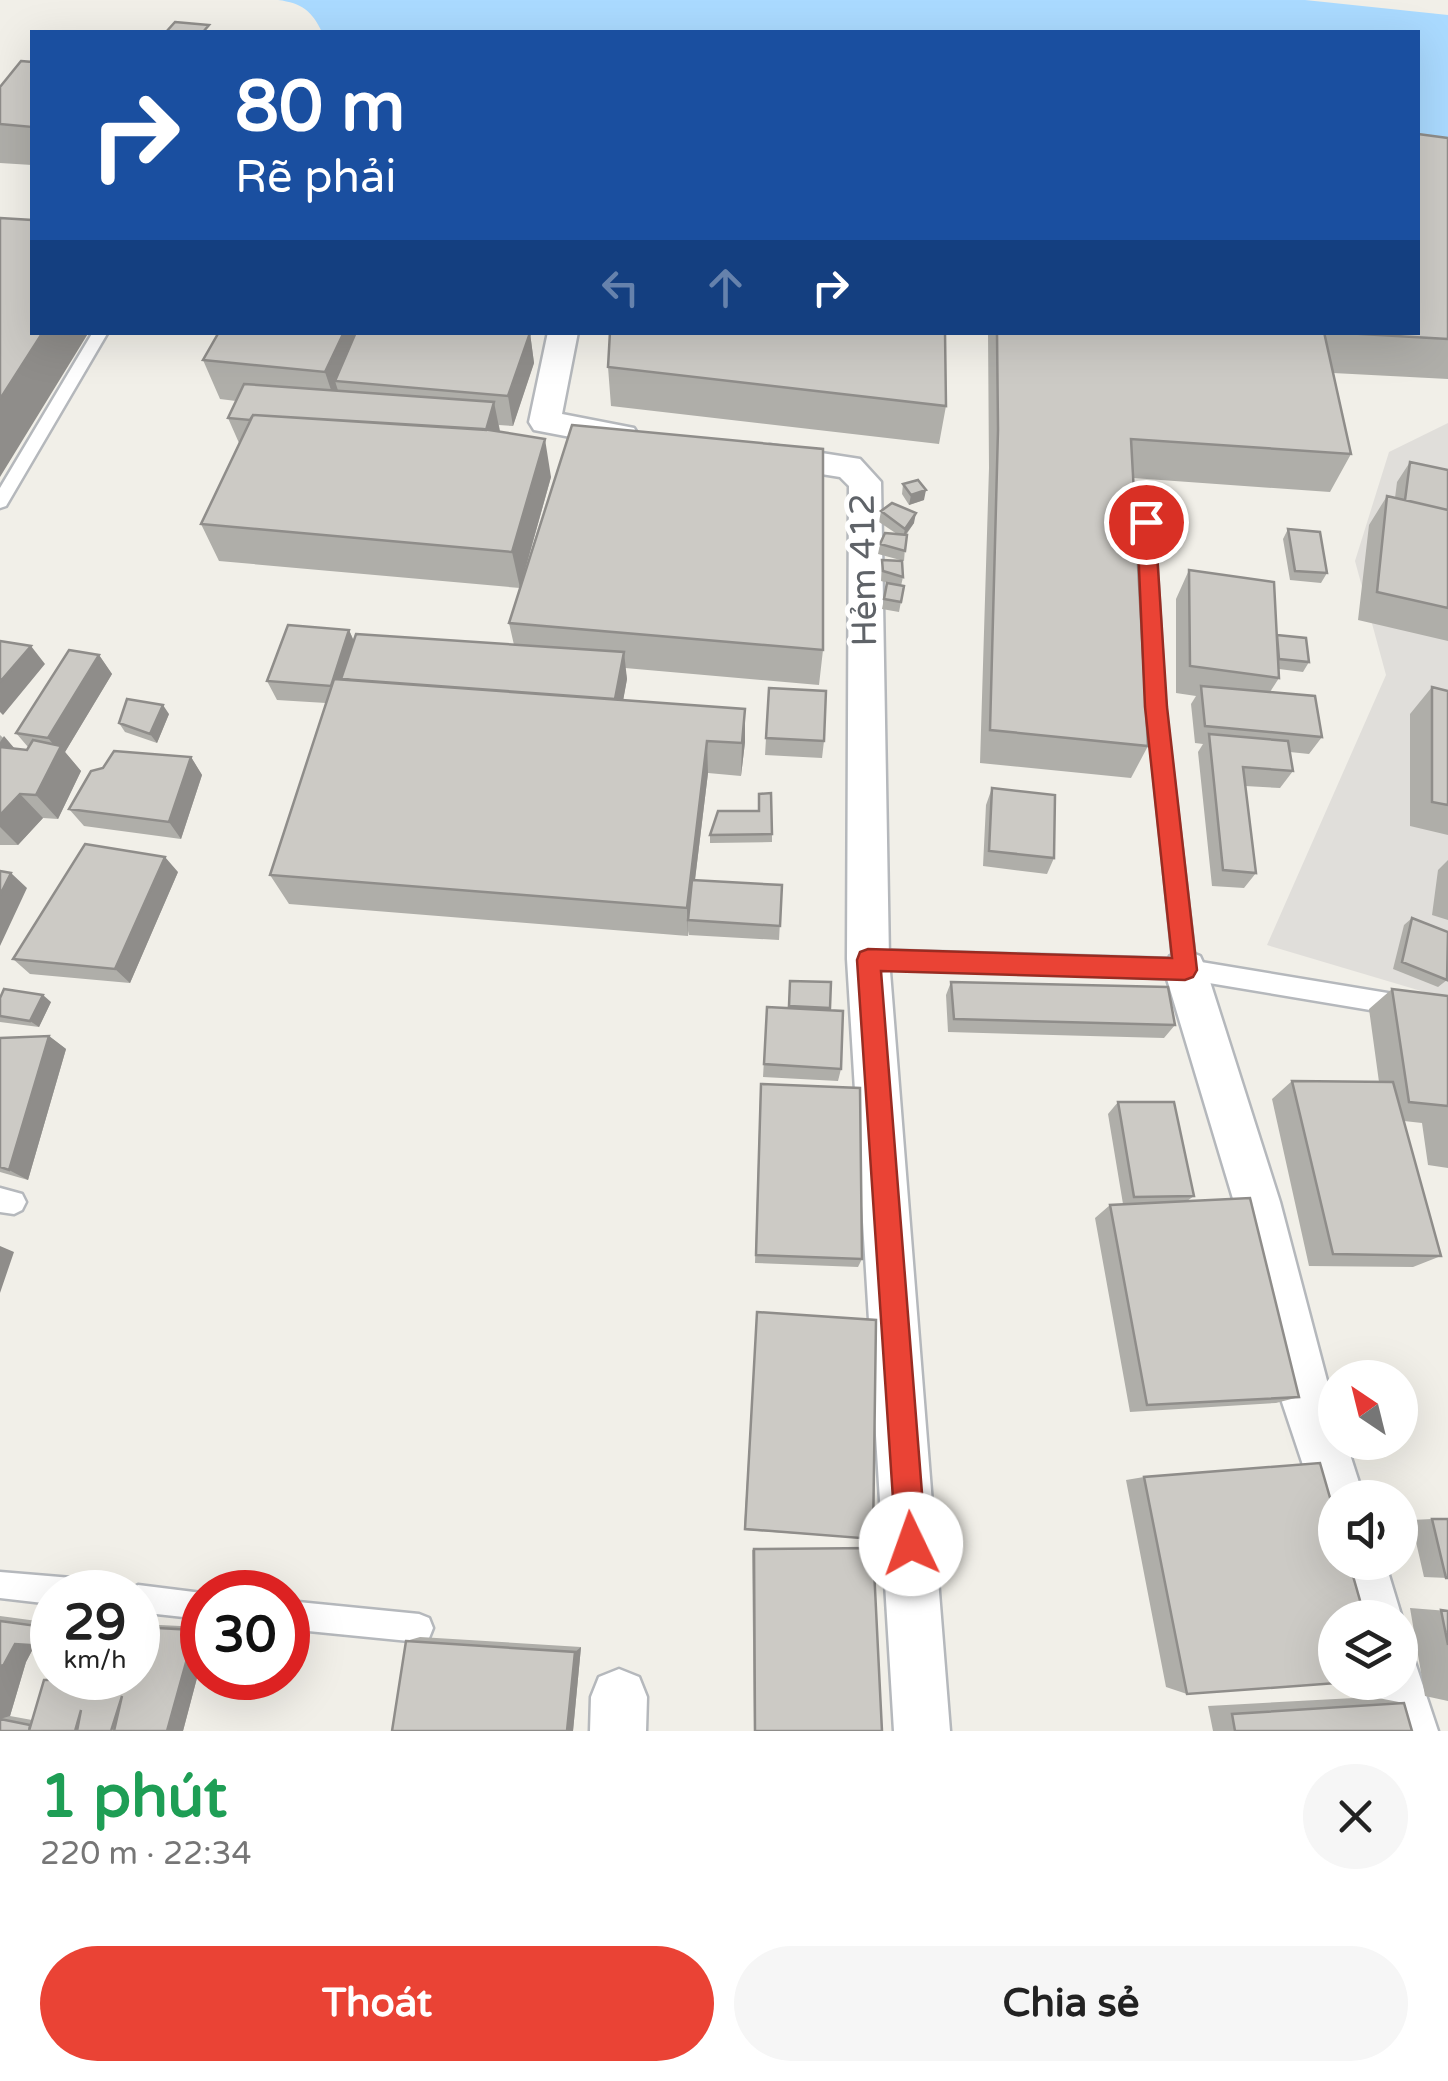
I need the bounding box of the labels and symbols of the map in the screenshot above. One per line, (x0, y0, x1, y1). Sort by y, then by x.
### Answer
pin (1104, 480, 1189, 565)
street label: Hẻm 412 (842, 493, 886, 647)
north arrow (1318, 1360, 1418, 1460)
position arrow (859, 1492, 963, 1596)
speed limit sign: 30 (180, 1570, 310, 1700)

